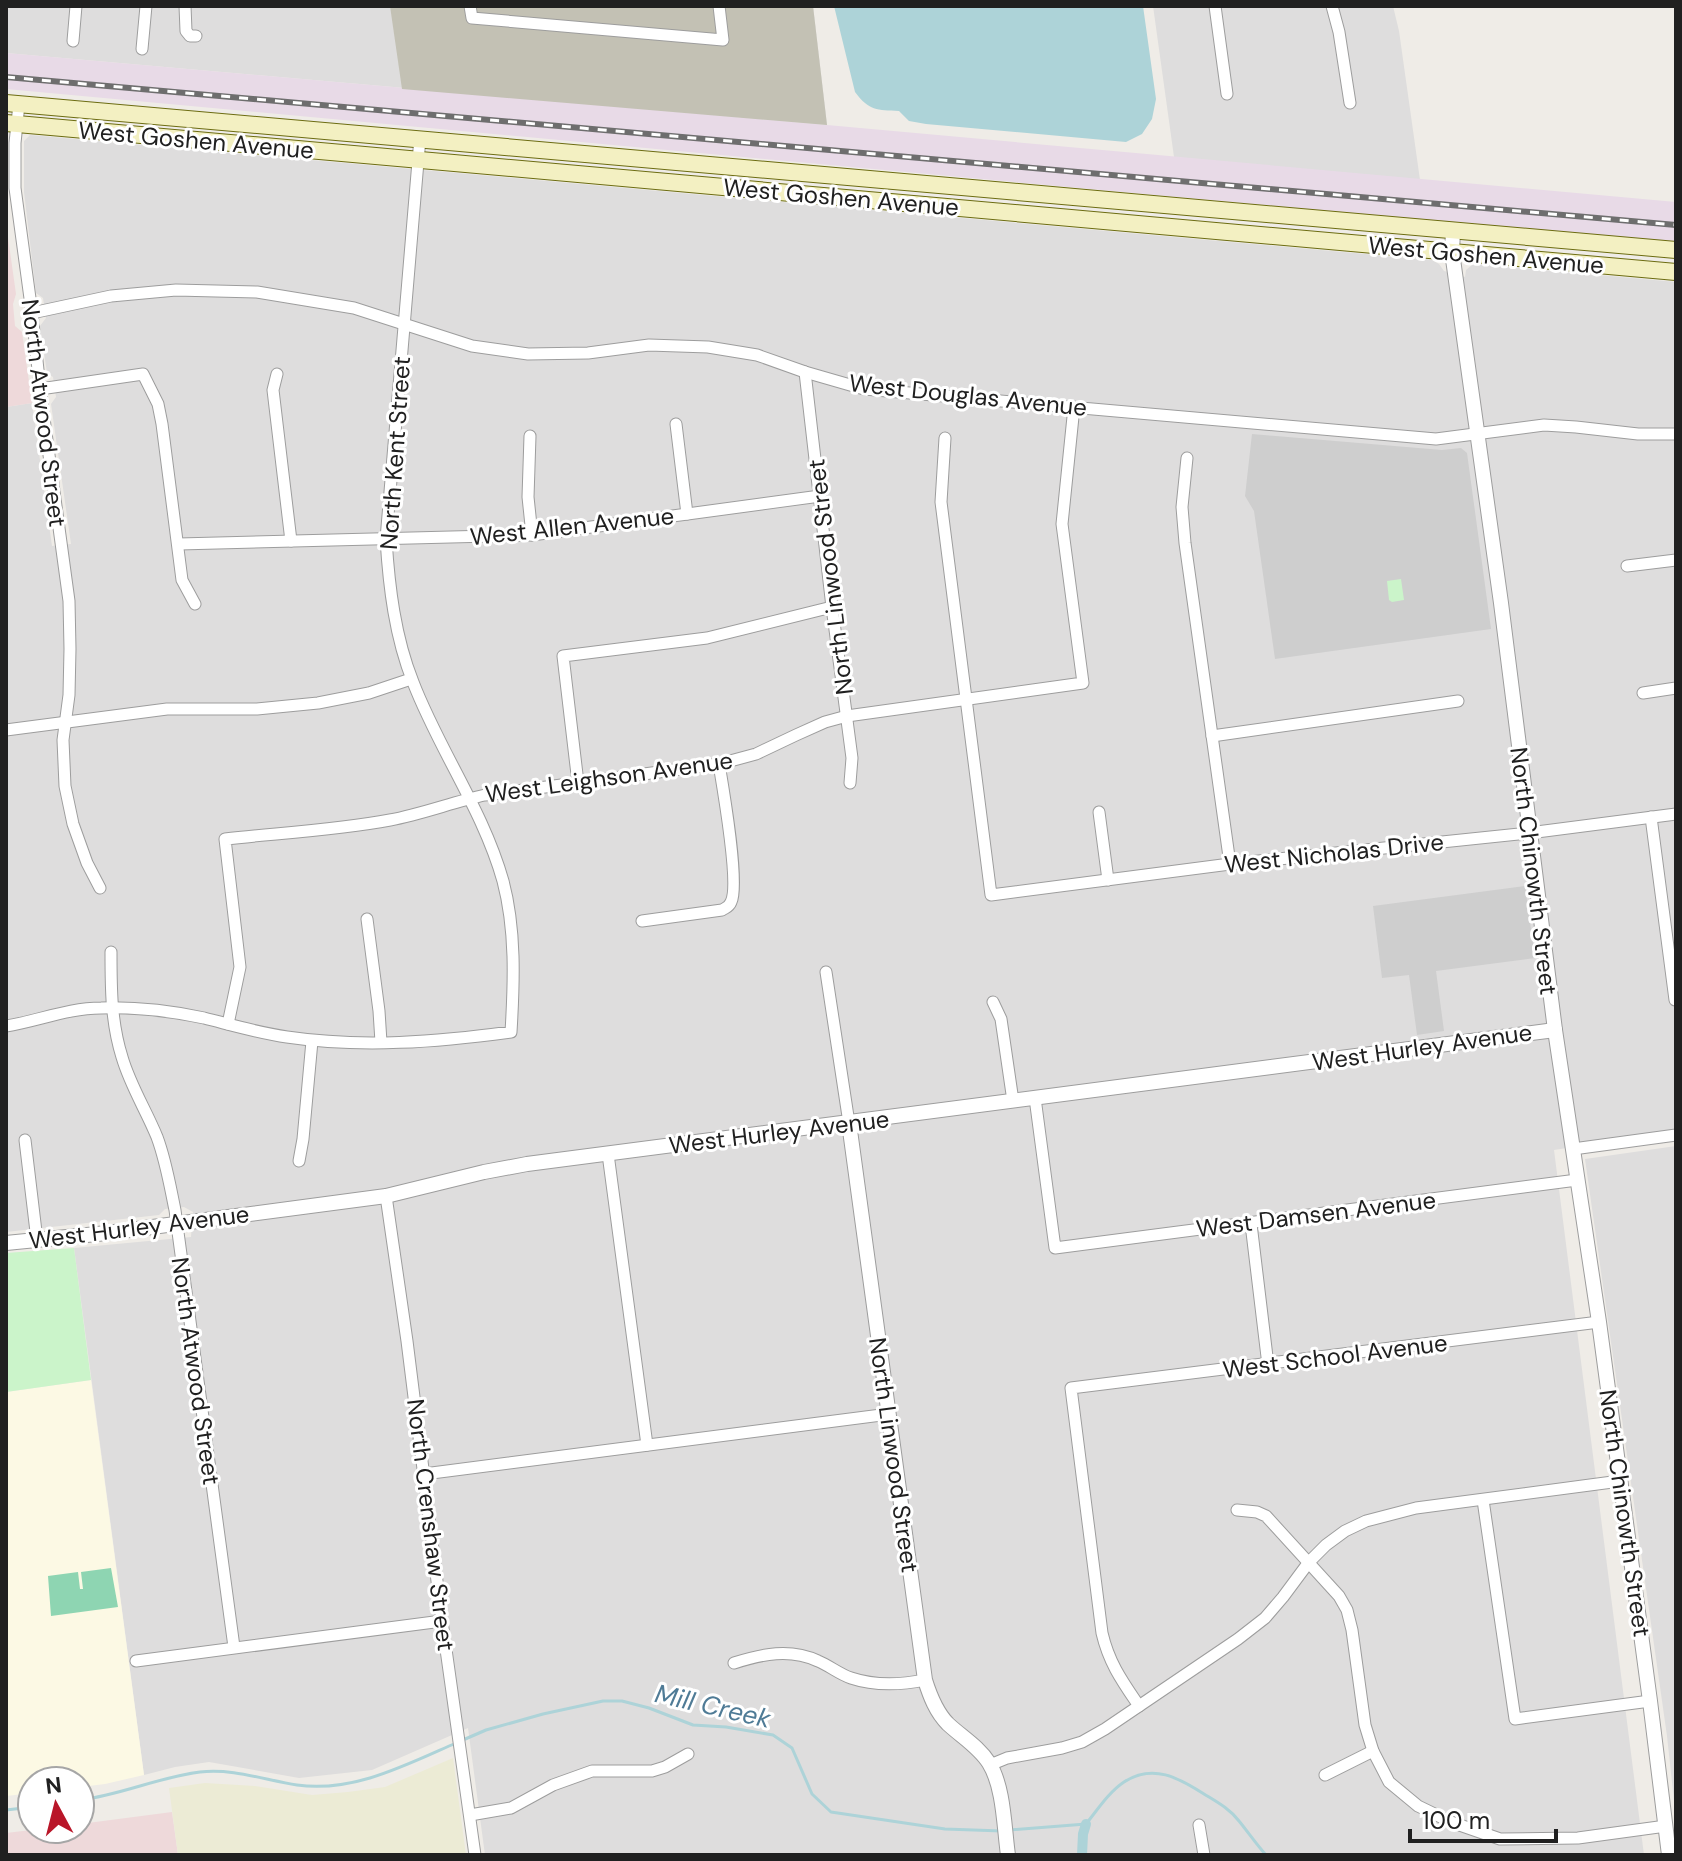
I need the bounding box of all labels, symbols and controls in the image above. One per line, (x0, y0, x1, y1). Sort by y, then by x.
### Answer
street label: West Goshen Avenue (77, 114, 315, 166)
street label: West Goshen Avenue (722, 171, 960, 223)
street label: West Goshen Avenue (1367, 229, 1605, 281)
street label: North Atwood Street (15, 297, 73, 529)
street label: North Kent Street (373, 355, 417, 551)
street label: West Douglas Avenue (847, 367, 1089, 423)
street label: North Linwood Street (800, 457, 860, 697)
street label: West Allen Avenue (468, 500, 676, 552)
street label: West Leighson Avenue (483, 744, 735, 810)
street label: North Chinowth Street (1503, 745, 1565, 997)
street label: West Nicholas Drive (1223, 826, 1445, 880)
street label: West Hurley Avenue (1310, 1016, 1534, 1078)
street label: West Hurley Avenue (667, 1103, 891, 1161)
street label: West Damsen Avenue (1194, 1184, 1438, 1244)
street label: West Hurley Avenue (27, 1198, 251, 1256)
street label: North Atwood Street (165, 1255, 227, 1487)
street label: West School Avenue (1221, 1327, 1449, 1385)
street label: North Linwood Street (862, 1335, 926, 1575)
street label: North Chinowth Street (1592, 1387, 1658, 1639)
street label: North Crenshaw Street (400, 1397, 462, 1653)
water label: Mill Creek (652, 1676, 775, 1736)
north arrow (16, 1765, 96, 1845)
text: N (44, 1770, 63, 1801)
scale bar (1410, 1793, 1556, 1843)
text: 100 m (1422, 1805, 1490, 1836)

